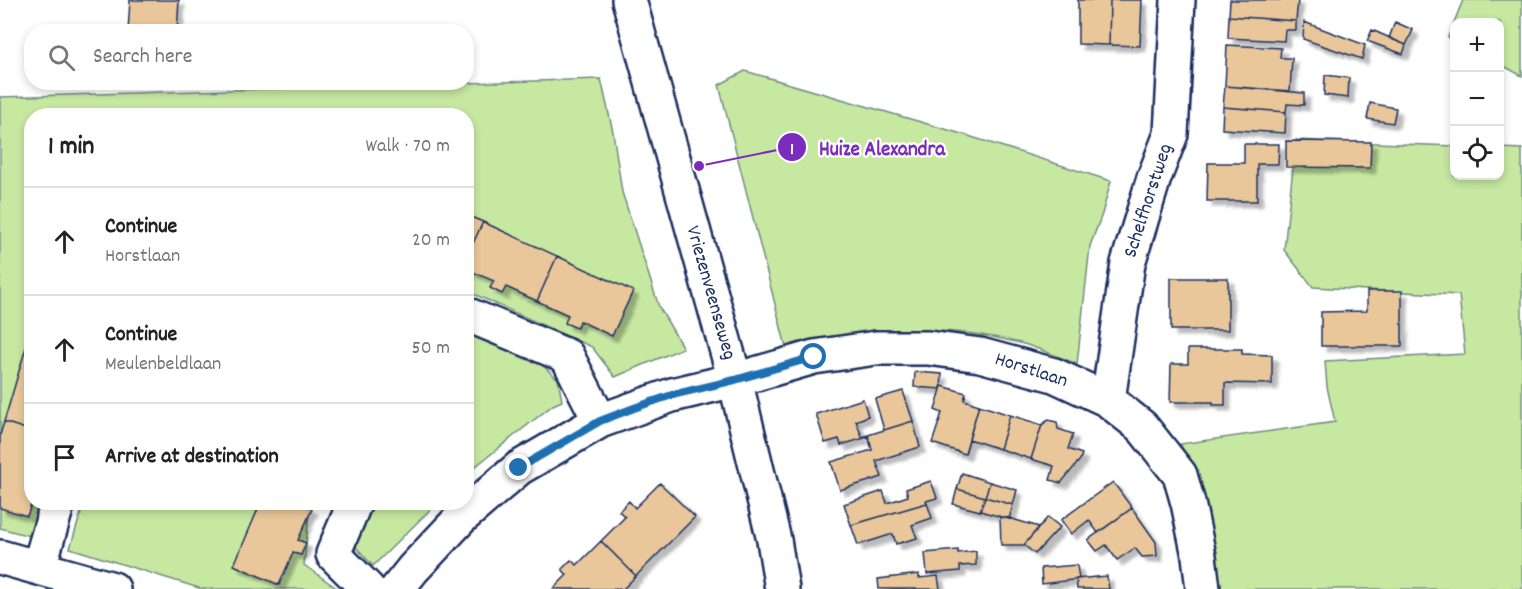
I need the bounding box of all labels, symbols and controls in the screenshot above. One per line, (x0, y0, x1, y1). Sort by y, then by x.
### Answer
map controls (1450, 18, 1504, 180)
button: + (1450, 18, 1504, 72)
search box (24, 24, 474, 90)
icon: search (45, 41, 78, 74)
text: Search here (93, 42, 192, 73)
button: − (1450, 72, 1504, 126)
button: locate (1450, 126, 1504, 180)
callout: Huize Alexandra (777, 128, 957, 167)
text: 1 min (48, 129, 94, 166)
text: Walk · 70 m (366, 133, 450, 161)
text: Huize Alexandra (819, 136, 946, 166)
text: 1 (790, 138, 794, 163)
street label: Schelfhorstweg (1117, 140, 1181, 262)
text: Continue (105, 212, 177, 243)
street label: Vriezenveenseweg (678, 223, 742, 363)
icon: ahead (48, 225, 81, 258)
text: 20 m (412, 227, 450, 255)
text: Horstlaan (105, 243, 180, 271)
text: Continue (105, 320, 177, 351)
icon: ahead (48, 333, 81, 366)
text: 50 m (412, 335, 450, 363)
route start (800, 343, 826, 369)
street label: Horstlaan (991, 346, 1071, 396)
text: Meulenbeldlaan (105, 351, 221, 379)
icon: arrive (48, 441, 81, 474)
text: Arrive at destination (105, 442, 279, 473)
route end (505, 454, 531, 480)

